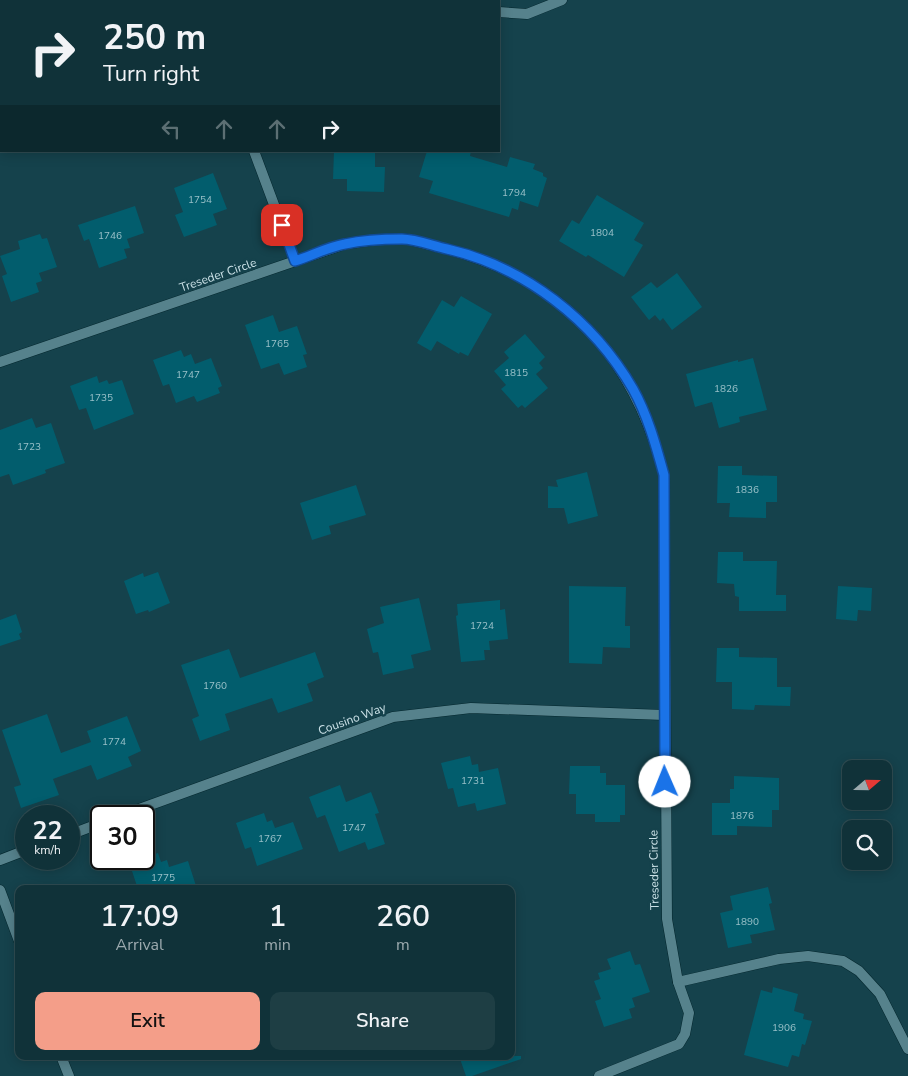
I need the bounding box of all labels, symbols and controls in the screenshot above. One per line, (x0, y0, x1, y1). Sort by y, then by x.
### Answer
text: 250 m (103, 14, 206, 61)
icon: right (20, 20, 85, 85)
text: Turn right (103, 59, 199, 89)
icon: left (157, 115, 185, 143)
icon: ahead (210, 115, 238, 143)
icon: ahead (263, 115, 291, 143)
icon: right (316, 115, 344, 143)
house number: 1794 (502, 186, 526, 200)
house number: 1754 (188, 193, 212, 207)
pin (261, 204, 303, 246)
icon: arrive (268, 211, 296, 239)
house number: 1804 (590, 226, 614, 240)
house number: 1746 (98, 229, 122, 243)
street label: Treseder Circle (177, 254, 259, 296)
house number: 1765 (265, 337, 289, 351)
house number: 1815 (504, 366, 528, 380)
house number: 1747 (176, 368, 200, 382)
house number: 1826 (714, 382, 738, 396)
house number: 1735 (89, 391, 113, 405)
house number: 1723 (17, 440, 41, 454)
house number: 1836 (735, 483, 759, 497)
house number: 1724 (470, 619, 494, 633)
house number: 1760 (203, 679, 227, 693)
street label: Cousino Way (316, 699, 389, 739)
house number: 1774 (102, 735, 126, 749)
position arrow (638, 755, 690, 807)
north arrow (842, 760, 892, 810)
map controls (842, 760, 892, 870)
house number: 1731 (461, 774, 485, 788)
speed limit sign: 30 (90, 805, 155, 870)
house number: 1876 (730, 809, 754, 823)
text: 22 (32, 814, 63, 848)
button: search (842, 820, 892, 870)
house number: 1747 (342, 821, 366, 835)
street label: Treseder Circle (645, 830, 663, 910)
house number: 1767 (258, 832, 282, 846)
text: km/h (34, 842, 61, 858)
house number: 1775 (151, 871, 175, 885)
text: 17:09 (100, 896, 179, 937)
text: 1 (269, 896, 287, 937)
text: 260 (376, 896, 430, 937)
house number: 1890 (735, 915, 759, 929)
text: Arrival (116, 934, 164, 956)
text: min (264, 934, 291, 956)
text: m (396, 934, 410, 956)
button: Exit (35, 992, 260, 1050)
button: Share (270, 992, 495, 1050)
house number: 1906 (772, 1021, 796, 1035)

